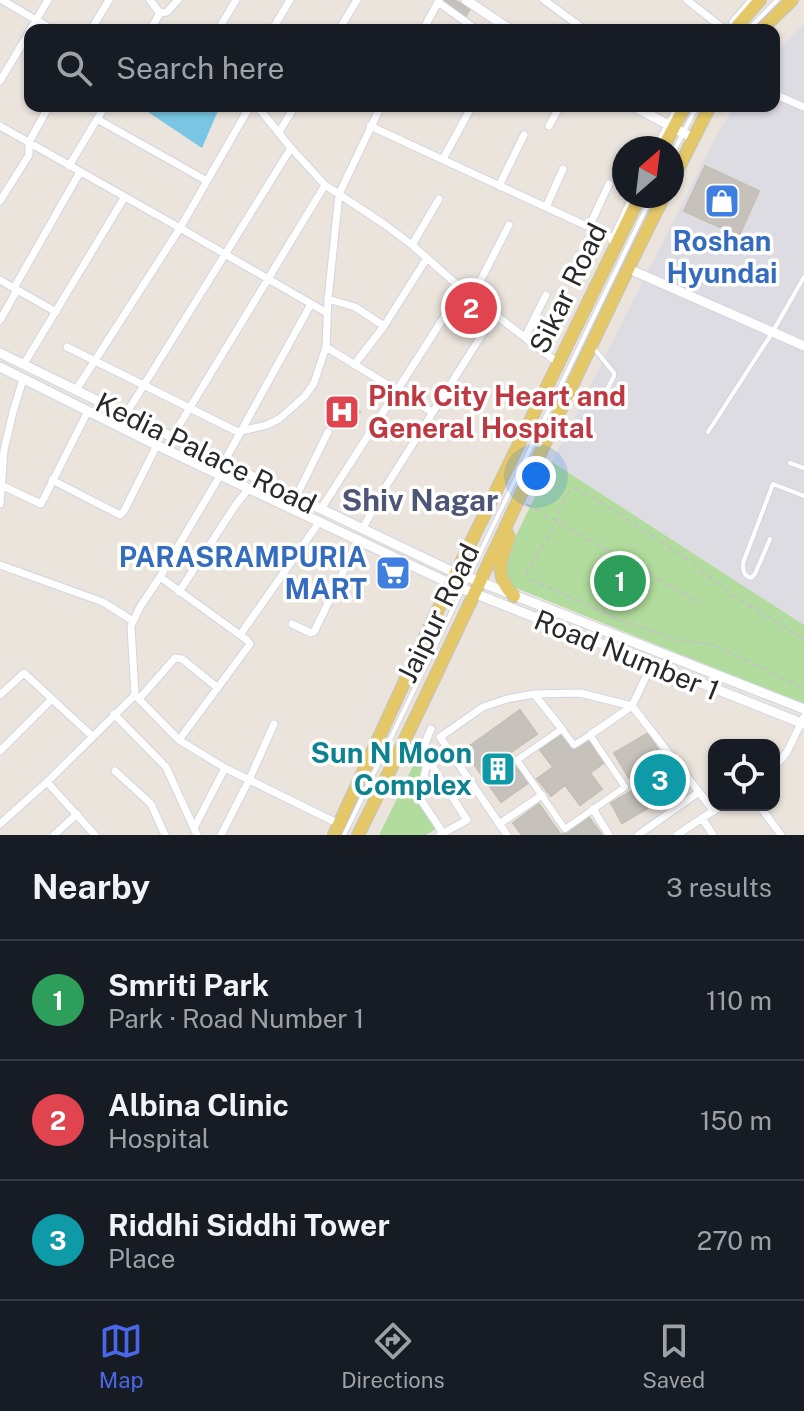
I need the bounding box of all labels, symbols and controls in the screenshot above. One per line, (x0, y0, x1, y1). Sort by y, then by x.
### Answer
search box (24, 24, 780, 112)
icon: search (52, 46, 96, 90)
text: Search here (116, 50, 284, 86)
north arrow (612, 136, 684, 208)
shop icon: Roshan Hyundai (703, 182, 741, 220)
street label: Sikar Road (522, 217, 613, 358)
place label: Roshan Hyundai (666, 224, 778, 289)
pin: 2 (445, 278, 497, 338)
place label: Pink City Heart and General Hospital (368, 379, 626, 444)
street label: Kedia Palace Road (91, 385, 322, 520)
hospital icon: Pink City Heart and General Hospital (323, 393, 361, 431)
your location (516, 456, 556, 496)
district label: Shiv Nagar (342, 482, 498, 518)
street label: Jaipur Road (390, 538, 485, 688)
place label: PARASRAMPURIA MART (119, 540, 367, 605)
pin: 1 (594, 551, 646, 611)
supermarket icon: PARASRAMPURIA MART (374, 554, 412, 592)
street label: Road Number 1 (530, 602, 725, 707)
place label: Sun N Moon Complex (311, 736, 472, 801)
map controls (708, 739, 780, 811)
button: locate (708, 739, 780, 811)
building icon: Sun N Moon Complex (479, 750, 517, 788)
pin: 3 (634, 750, 686, 810)
text: Nearby (32, 867, 150, 907)
text: 3 results (666, 872, 772, 903)
text: Smriti Park (108, 967, 269, 1003)
text: 1 (52, 985, 64, 1016)
text: 110 m (706, 985, 772, 1016)
text: Park · Road Number 1 (108, 1003, 364, 1034)
text: Albina Clinic (108, 1087, 289, 1123)
text: 2 (50, 1105, 66, 1136)
text: 150 m (700, 1105, 772, 1136)
text: Hospital (108, 1123, 210, 1154)
text: Riddhi Siddhi Tower (108, 1207, 390, 1243)
text: 3 (49, 1225, 67, 1256)
text: 270 m (697, 1225, 772, 1256)
text: Place (108, 1243, 175, 1274)
tab: Map (99, 1319, 144, 1393)
tab: Directions (341, 1319, 445, 1393)
tab: Saved (642, 1319, 705, 1393)

